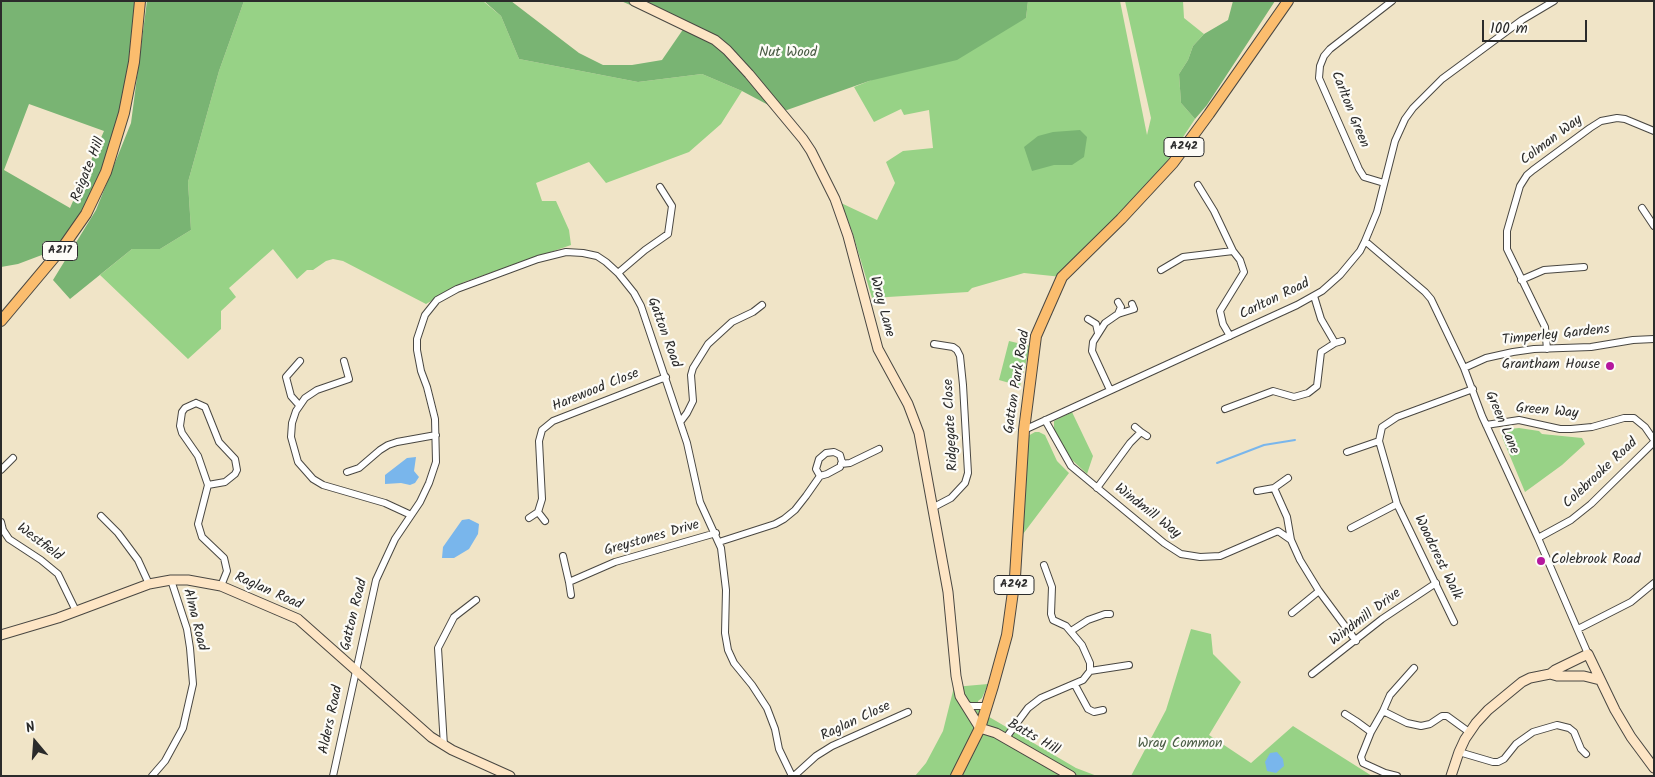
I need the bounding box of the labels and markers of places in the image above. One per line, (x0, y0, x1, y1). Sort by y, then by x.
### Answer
place label: Grantham House (1502, 358, 1600, 374)
marker: Grantham House (1604, 360, 1616, 372)
place label: Colebrook Road (1551, 553, 1640, 569)
marker: Colebrook Road (1535, 555, 1547, 567)

